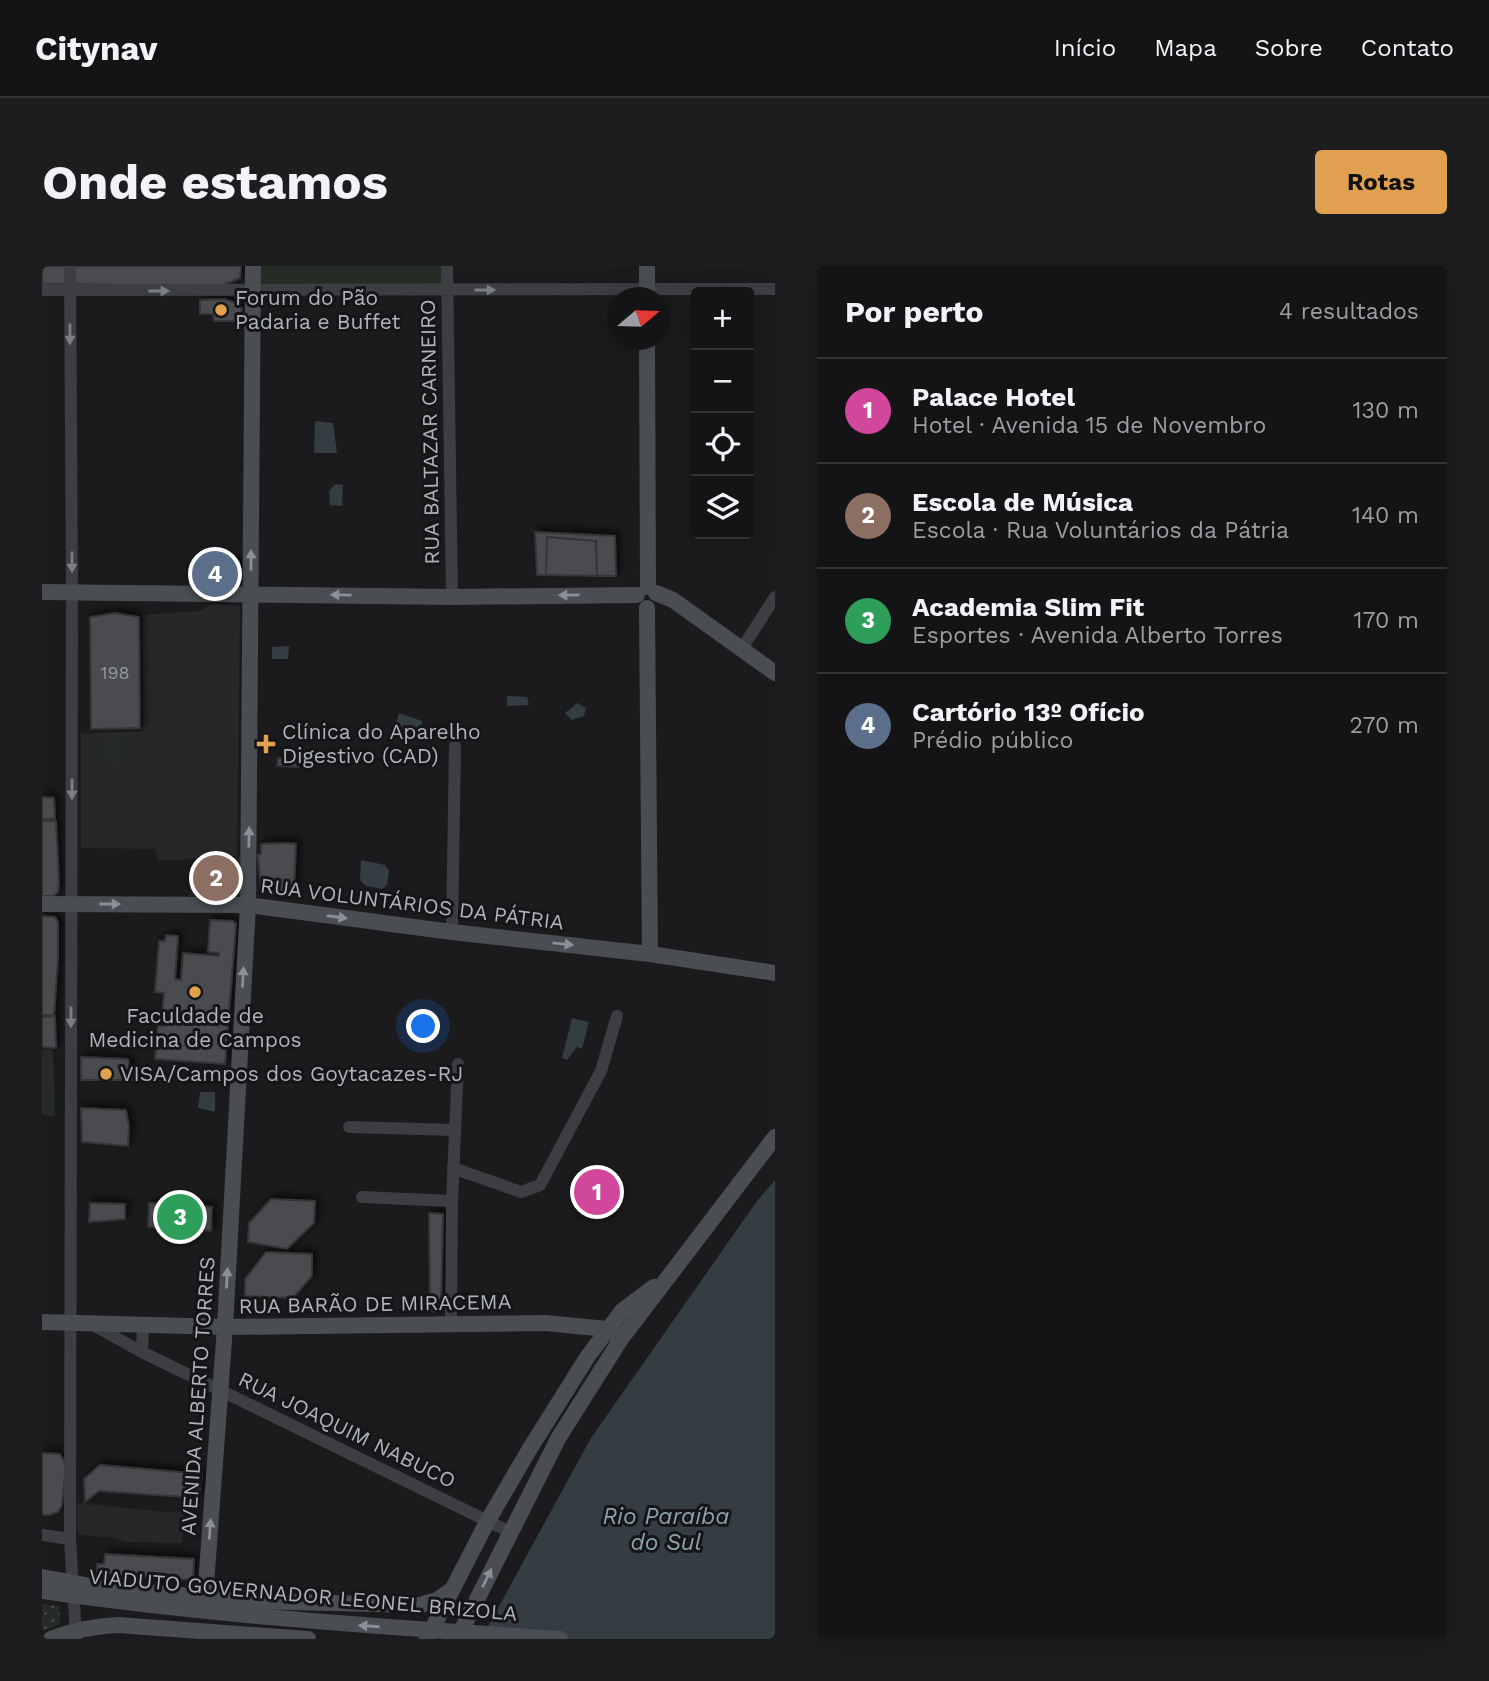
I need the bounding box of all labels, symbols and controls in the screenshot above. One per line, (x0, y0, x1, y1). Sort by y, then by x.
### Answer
text: Citynav (35, 29, 157, 68)
text: Início (1054, 34, 1116, 62)
text: Mapa (1154, 34, 1217, 62)
text: Sobre (1255, 34, 1323, 62)
text: Contato (1361, 34, 1454, 62)
button: Rotas (1315, 150, 1447, 214)
text: Onde estamos (42, 153, 388, 211)
one-way arrow (474, 284, 496, 296)
one-way arrow (148, 285, 170, 297)
place label: Forum do Pão Padaria e Buffet (235, 285, 400, 334)
north arrow (607, 287, 670, 350)
map controls (691, 287, 754, 539)
button: + (691, 287, 754, 350)
text: Por perto (845, 294, 983, 329)
text: 4 resultados (1279, 298, 1419, 325)
street label: RUA BALTAZAR CARNEIRO (415, 299, 444, 565)
marker: Forum do Pão Padaria e Buffet (213, 302, 229, 318)
one-way arrow (64, 323, 76, 345)
button: − (691, 350, 754, 413)
text: Palace Hotel (912, 382, 1075, 412)
text: 1 (863, 397, 873, 424)
text: 130 m (1353, 397, 1419, 424)
text: Hotel · Avenida 15 de Novembro (912, 412, 1266, 439)
button: locate (691, 413, 754, 476)
button: layers (691, 476, 754, 539)
text: Escola de Música (912, 487, 1133, 517)
text: 2 (861, 502, 875, 529)
text: 140 m (1352, 502, 1419, 529)
text: Escola · Rua Voluntários da Pátria (912, 517, 1289, 544)
pin: 4 (192, 548, 238, 600)
one-way arrow (245, 549, 257, 571)
one-way arrow (66, 551, 78, 573)
one-way arrow (330, 589, 352, 601)
one-way arrow (558, 590, 580, 601)
text: Academia Slim Fit (912, 592, 1144, 622)
text: 3 (861, 607, 875, 634)
text: 170 m (1354, 607, 1419, 634)
text: Esportes · Avenida Alberto Torres (912, 622, 1283, 649)
house number: 198 (100, 662, 130, 683)
text: Cartório 13º Ofício (912, 697, 1145, 727)
text: 4 (861, 712, 875, 739)
text: 270 m (1350, 712, 1419, 739)
place label: Clínica do Aparelho Digestivo (CAD) (282, 719, 481, 768)
text: Prédio público (912, 727, 1073, 754)
marker: Clínica do Aparelho Digestivo (CAD) (256, 734, 276, 754)
one-way arrow (66, 778, 78, 800)
one-way arrow (243, 825, 255, 847)
pin: 2 (193, 852, 239, 904)
street label: RUA VOLUNTÁRIOS DA PÁTRIA (259, 872, 565, 935)
one-way arrow (99, 899, 121, 910)
one-way arrow (326, 912, 348, 923)
one-way arrow (552, 939, 574, 950)
one-way arrow (238, 966, 249, 988)
marker: Faculdade de Medicina de Campos (187, 984, 203, 1000)
place label: Faculdade de Medicina de Campos (88, 1003, 302, 1052)
one-way arrow (65, 1006, 77, 1028)
your location (406, 1009, 440, 1043)
place label: VISA/Campos dos Goytacazes-RJ (120, 1061, 463, 1086)
marker: VISA/Campos dos Goytacazes-RJ (98, 1066, 114, 1082)
pin: 1 (574, 1166, 620, 1218)
pin: 3 (157, 1191, 203, 1243)
street label: AVENIDA ALBERTO TORRES (175, 1256, 220, 1536)
one-way arrow (222, 1267, 233, 1289)
street label: RUA BARÃO DE MIRACEMA (238, 1289, 512, 1318)
street label: RUA JOAQUIM NABUCO (235, 1366, 460, 1493)
water label: Rio Paraíba do Sul (603, 1503, 729, 1556)
one-way arrow (204, 1518, 215, 1540)
street label: VIADUTO GOVERNADOR LEONEL BRIZOLA (88, 1563, 518, 1626)
one-way arrow (482, 1568, 493, 1588)
one-way arrow (358, 1620, 380, 1631)

